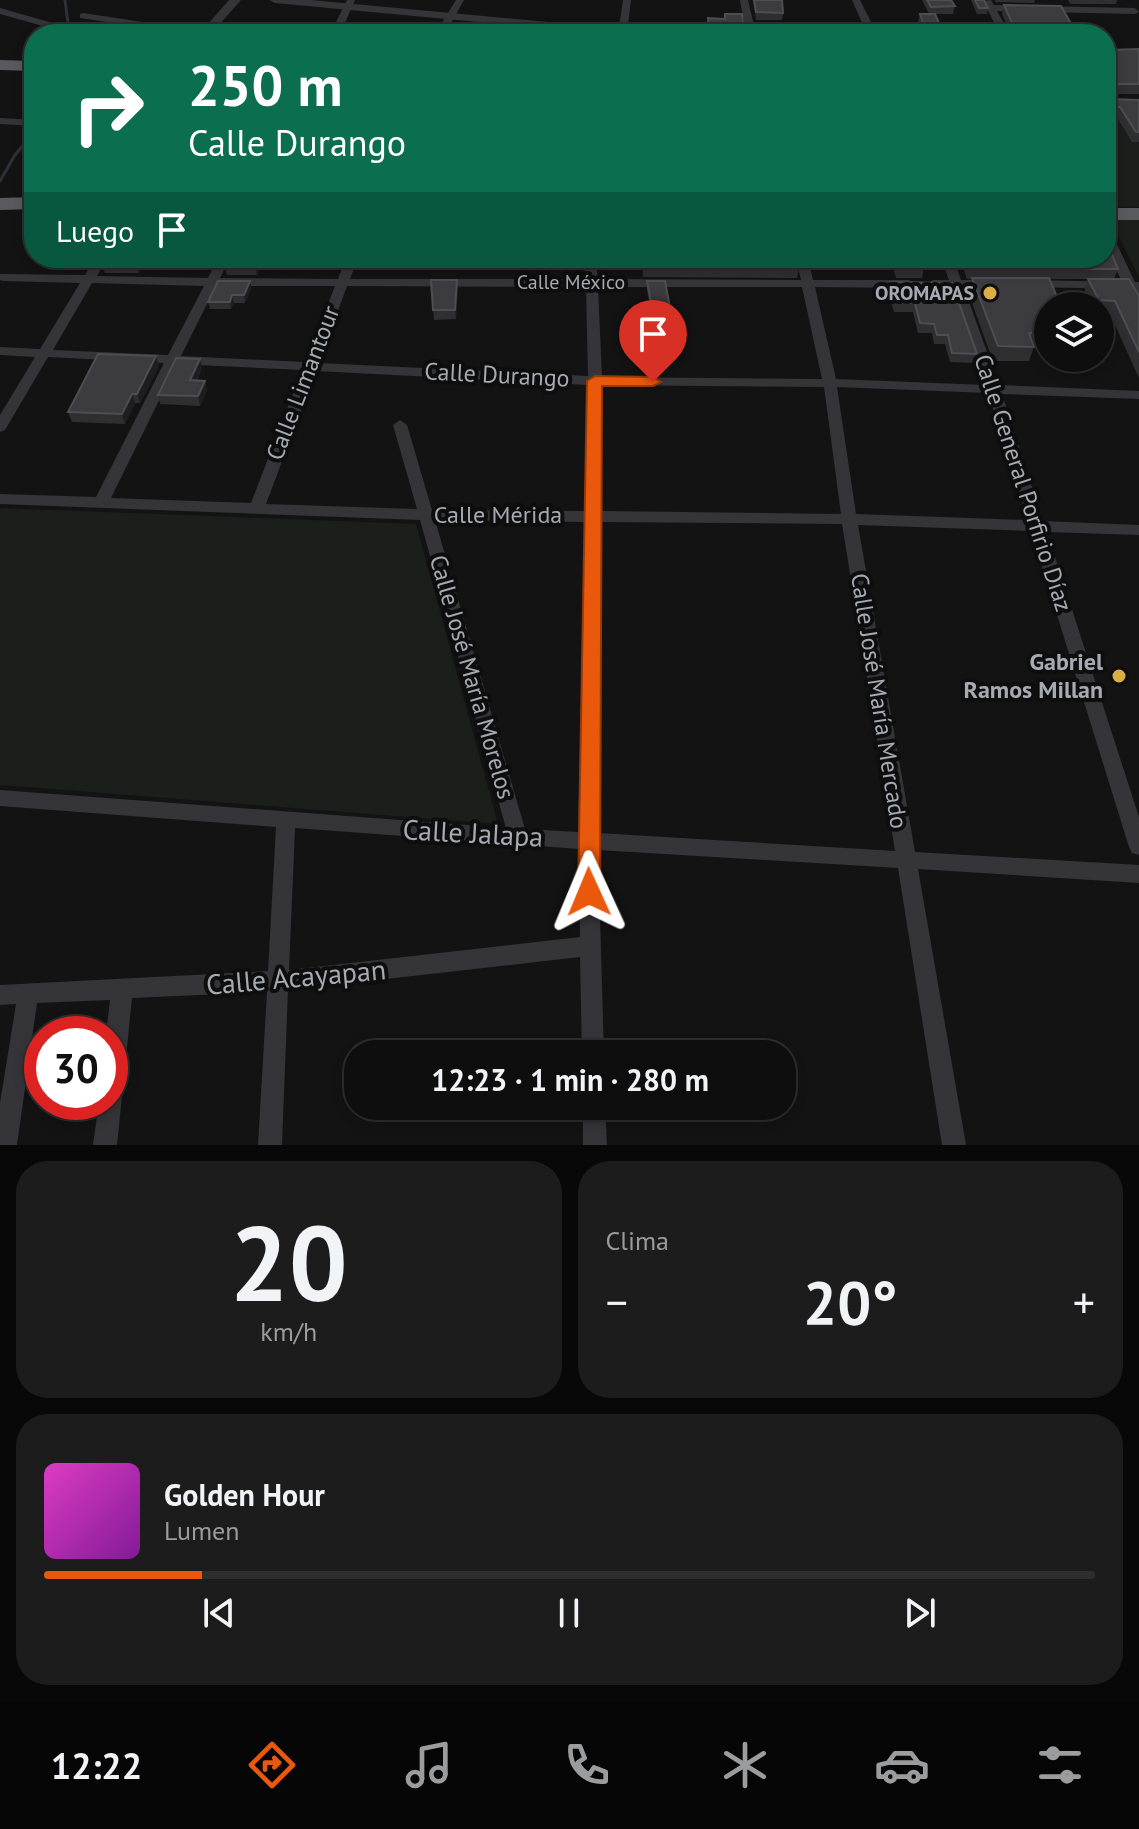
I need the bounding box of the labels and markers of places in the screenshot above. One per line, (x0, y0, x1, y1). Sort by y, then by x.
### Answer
place label: OROMAPAS (875, 280, 974, 306)
marker: OROMAPAS (981, 284, 999, 302)
pin (619, 300, 687, 382)
place label: Gabriel Ramos Millan (963, 646, 1104, 705)
marker: Gabriel Ramos Millan (1110, 667, 1128, 685)

